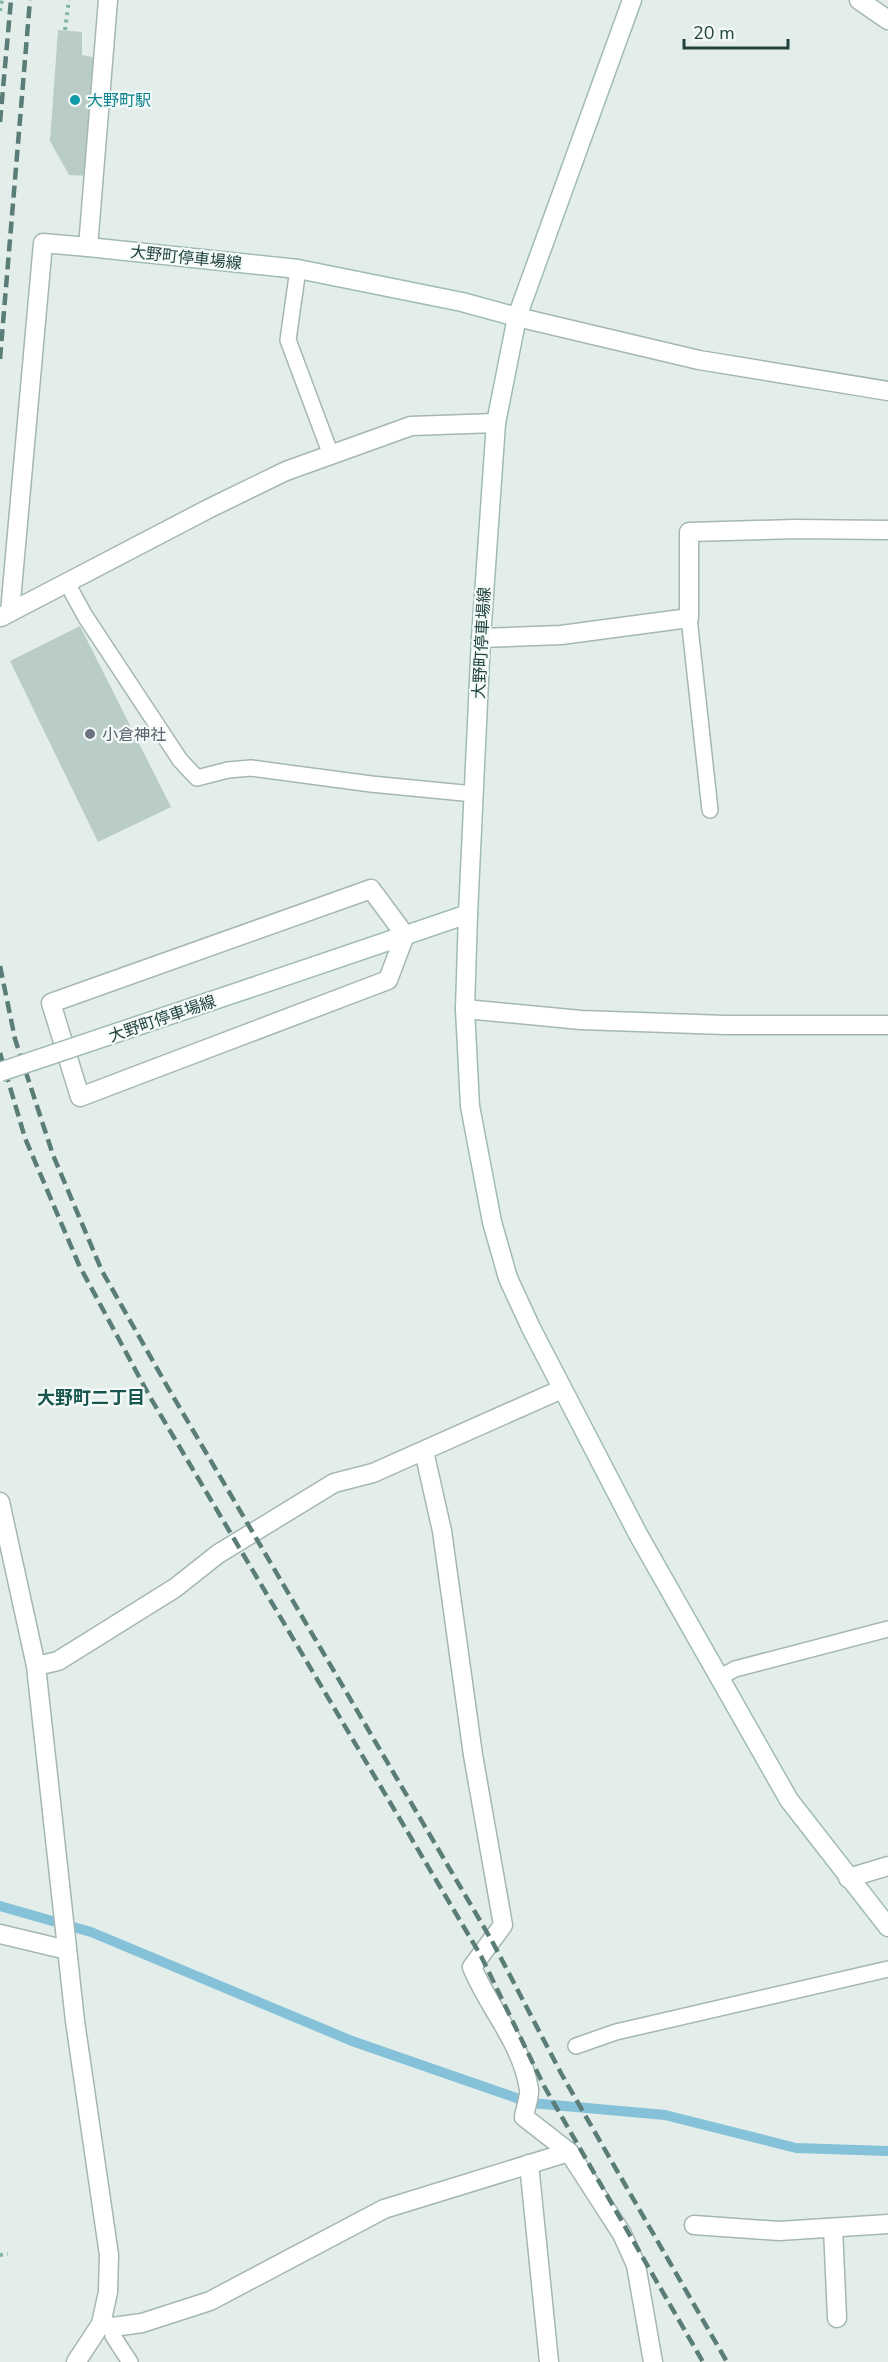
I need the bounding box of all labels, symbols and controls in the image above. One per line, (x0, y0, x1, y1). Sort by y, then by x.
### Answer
scale bar (684, 12, 788, 50)
text: 20 m (693, 21, 735, 45)
place label: 大野町駅 (87, 90, 151, 112)
marker: 大野町駅 (68, 93, 82, 107)
street label: 大野町停車場線 (129, 241, 243, 275)
street label: 大野町停車場線 (468, 587, 496, 700)
place label: 小倉神社 (102, 724, 166, 746)
marker: 小倉神社 (83, 727, 97, 741)
street label: 大野町停車場線 (106, 990, 219, 1048)
district label: 大野町二丁目 (37, 1386, 145, 1410)

